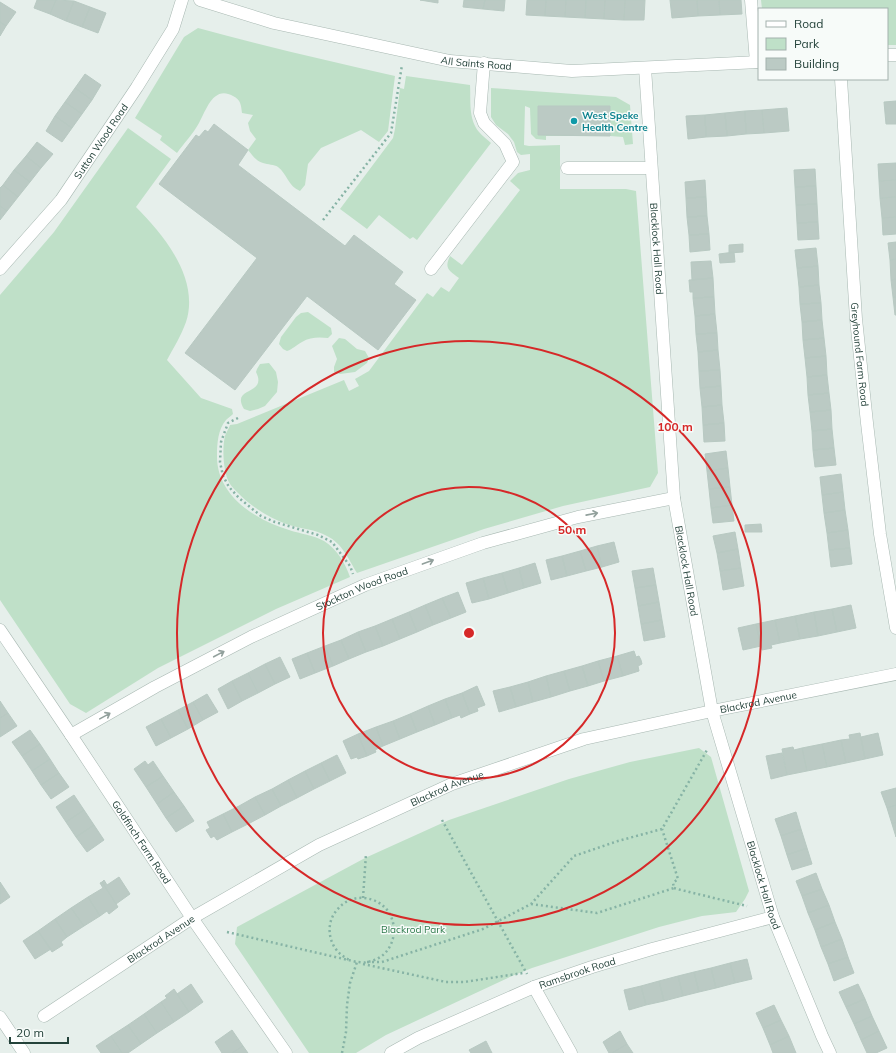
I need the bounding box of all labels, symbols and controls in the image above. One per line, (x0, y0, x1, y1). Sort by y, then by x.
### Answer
legend (758, 8, 888, 80)
text: Road (794, 16, 823, 31)
text: Park (794, 36, 820, 51)
street label: All Saints Road (440, 53, 512, 73)
text: Building (794, 56, 839, 71)
street label: Sutton Wood Road (71, 101, 131, 181)
place label: West Speke Health Centre (582, 109, 648, 134)
marker: West Speke Health Centre (569, 116, 579, 126)
street label: Blacklock Hall Road (648, 202, 667, 295)
street label: Greyhound Farm Road (848, 302, 872, 407)
text: 100 m (657, 419, 693, 434)
one-way arrow (585, 509, 598, 517)
text: 50 m (558, 522, 586, 537)
street label: Blacklock Hall Road (673, 525, 701, 617)
one-way arrow (421, 558, 433, 566)
street label: Stockton Wood Road (314, 564, 409, 613)
centre of rings (462, 626, 476, 640)
one-way arrow (213, 650, 225, 657)
street label: Blackrod Avenue (719, 688, 798, 716)
one-way arrow (99, 711, 111, 719)
street label: Blackrod Avenue (408, 767, 485, 809)
street label: Goldfinch Farm Road (109, 798, 174, 886)
street label: Blacklock Hall Road (744, 839, 784, 931)
street label: Blackrod Avenue (125, 912, 197, 966)
park label: Blackrod Park (381, 923, 446, 936)
street label: Ramsbrook Road (537, 954, 617, 991)
scale bar (10, 1019, 68, 1045)
text: 20 m (16, 1025, 44, 1040)

